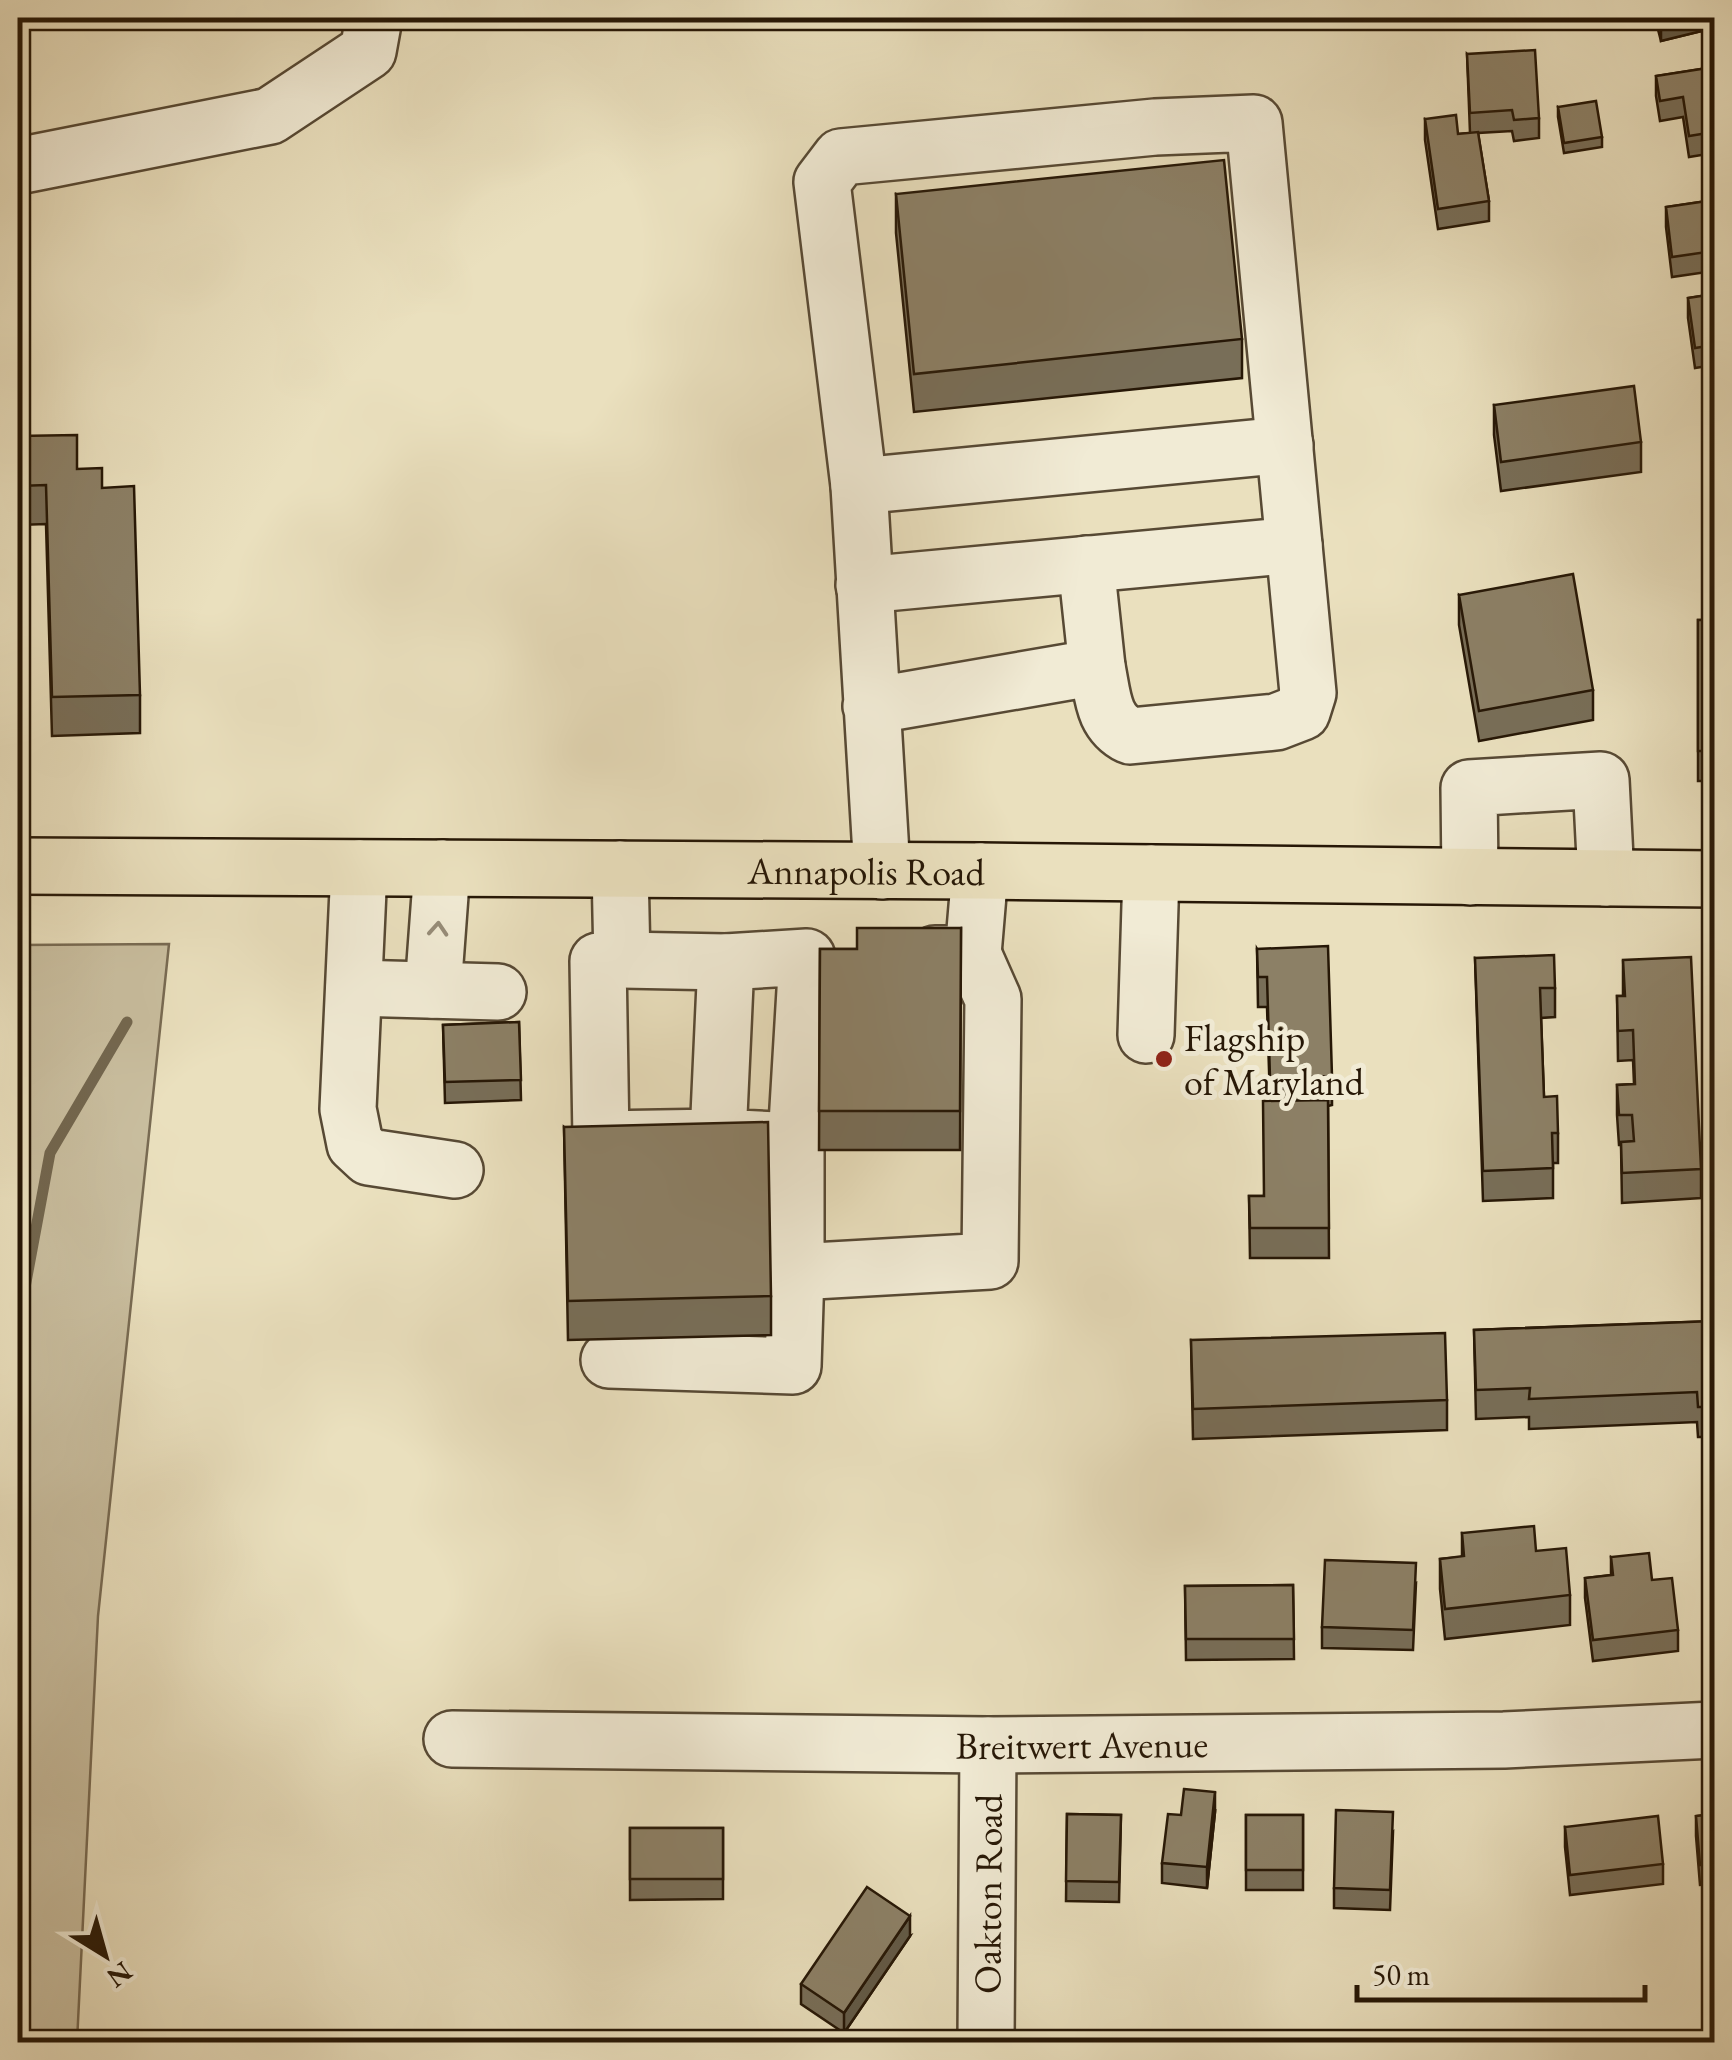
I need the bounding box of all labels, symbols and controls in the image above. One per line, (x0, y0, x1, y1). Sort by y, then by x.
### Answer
street label: Annapolis Road (746, 845, 986, 896)
one-way arrow (426, 921, 448, 937)
place label: Flagship of Maryland (1184, 1013, 1365, 1106)
marker: Flagship of Maryland (1153, 1048, 1175, 1070)
street label: Breitwert Avenue (956, 1718, 1208, 1770)
street label: Oakton Road (962, 1793, 1012, 1994)
north arrow (55, 1905, 155, 2005)
scale bar (1357, 1940, 1644, 2002)
text: N (100, 1954, 140, 1996)
text: 50 m (1372, 1955, 1430, 1994)

